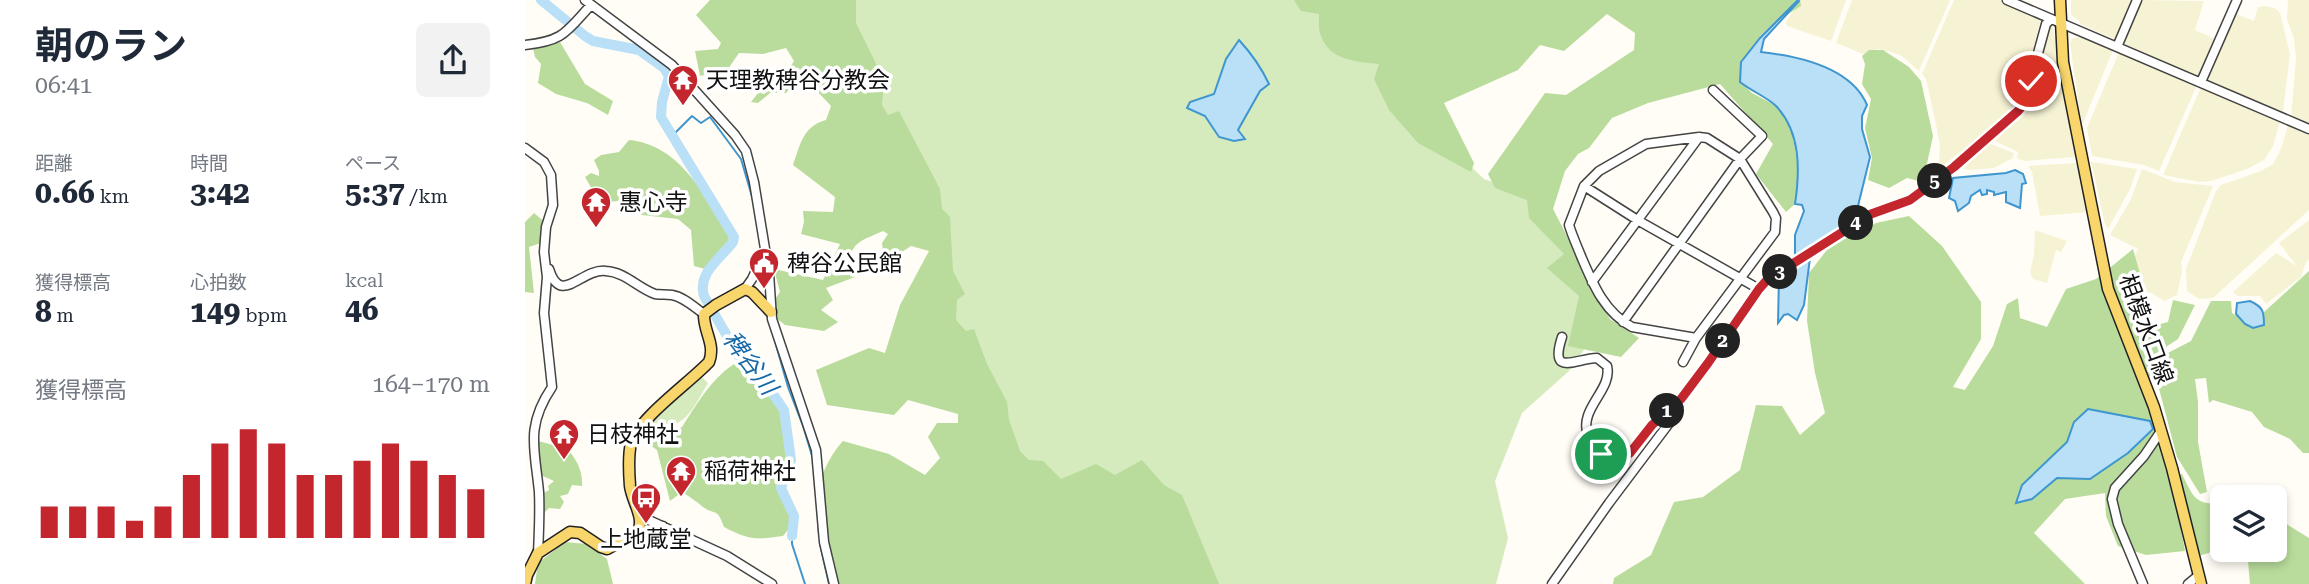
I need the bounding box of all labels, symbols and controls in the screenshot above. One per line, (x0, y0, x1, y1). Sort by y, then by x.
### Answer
button: share (416, 23, 490, 97)
text: 朝のラン (35, 24, 187, 68)
pin (2001, 51, 2061, 111)
icon: check (2012, 62, 2050, 100)
temple icon: 天理教稗谷分教会 (666, 63, 700, 107)
place label: 天理教稗谷分教会 (706, 67, 890, 94)
text: 06:41 (35, 72, 92, 99)
text: 距離 (35, 152, 73, 175)
text: 時間 (190, 152, 228, 175)
text: ペース (345, 152, 401, 175)
pin: 5 (1917, 164, 1953, 198)
text: 5 (1929, 169, 1940, 192)
text: 0.66 (35, 175, 95, 210)
text: 3:42 (190, 175, 250, 210)
text: 5:37 (345, 175, 405, 210)
text: km (95, 185, 129, 208)
text: /km (405, 185, 448, 208)
temple icon: 惠心寺 (579, 185, 613, 229)
place label: 惠心寺 (619, 189, 688, 216)
pin: 4 (1839, 206, 1873, 241)
text: 4 (1850, 211, 1861, 234)
public building icon: 稗谷公民館 (747, 246, 781, 290)
place label: 稗谷公民館 (787, 250, 902, 277)
pin: 3 (1763, 254, 1797, 290)
text: 3 (1774, 260, 1785, 283)
text: kcal (345, 269, 383, 292)
street label: 相模水口線 (2114, 270, 2178, 388)
text: 獲得標高 (35, 271, 111, 294)
text: 心拍数 (190, 271, 247, 294)
text: 46 (345, 292, 379, 327)
text: 8 (35, 294, 52, 329)
text: 149 (190, 294, 240, 329)
text: m (52, 304, 74, 327)
text: bpm (240, 304, 287, 327)
pin: 2 (1705, 324, 1741, 358)
water label: 稗谷川 (717, 326, 785, 403)
text: 2 (1717, 329, 1728, 352)
text: 164–170 m (372, 371, 490, 398)
text: 獲得標高 (35, 377, 127, 404)
pin: 1 (1649, 394, 1685, 428)
text: 1 (1661, 399, 1672, 422)
temple icon: 日枝神社 (547, 417, 581, 461)
place label: 日枝神社 (587, 421, 679, 448)
pin (1571, 424, 1631, 484)
icon: arrive (1582, 435, 1620, 473)
temple icon: 稲荷神社 (664, 454, 698, 498)
place label: 稲荷神社 (704, 458, 796, 485)
bus stop icon: 上地蔵堂 (629, 481, 663, 525)
map controls (2210, 485, 2287, 562)
button: layers (2210, 485, 2287, 562)
place label: 上地蔵堂 (600, 526, 692, 553)

